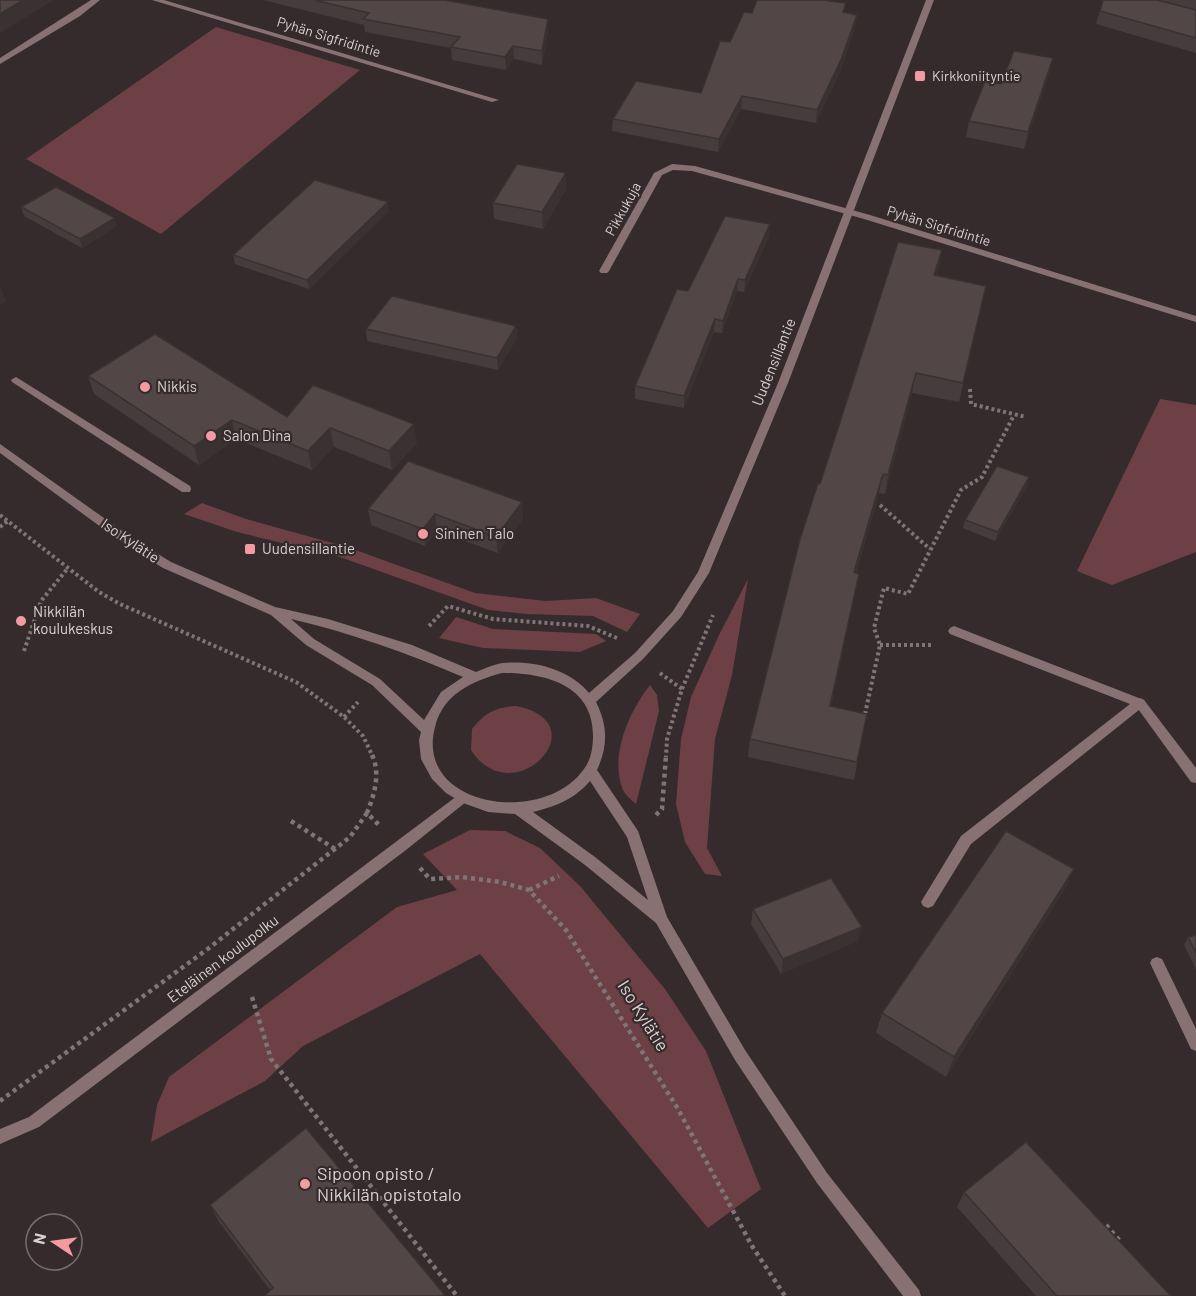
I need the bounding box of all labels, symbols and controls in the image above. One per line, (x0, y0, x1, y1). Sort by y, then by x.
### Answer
street label: Pyhän Sigfridintie (275, 13, 383, 60)
place label: Kirkkoniityntie (932, 67, 1021, 84)
marker: Kirkkoniityntie (913, 69, 927, 83)
street label: Pikkukuja (601, 179, 644, 238)
street label: Pyhän Sigfridintie (885, 202, 993, 249)
street label: Uudensillantie (747, 315, 799, 408)
place label: Nikkis (157, 377, 197, 395)
marker: Nikkis (138, 380, 152, 394)
place label: Salon Dina (223, 426, 291, 444)
marker: Salon Dina (204, 429, 218, 443)
street label: Iso Kylätie (98, 514, 163, 566)
place label: Sininen Talo (435, 524, 514, 542)
marker: Sininen Talo (416, 527, 430, 541)
place label: Uudensillantie (262, 539, 355, 557)
marker: Uudensillantie (243, 542, 257, 556)
place label: Nikkilän koulukeskus (33, 602, 113, 637)
marker: Nikkilän koulukeskus (14, 614, 28, 628)
street label: Eteläinen koulupolku (163, 911, 282, 1006)
street label: Iso Kylätie (613, 976, 674, 1055)
place label: Sipoon opisto / Nikkilän opistotalo (317, 1162, 462, 1205)
marker: Sipoon opisto / Nikkilän opistotalo (298, 1177, 312, 1191)
north arrow (24, 1212, 84, 1272)
text: N (28, 1231, 49, 1246)

